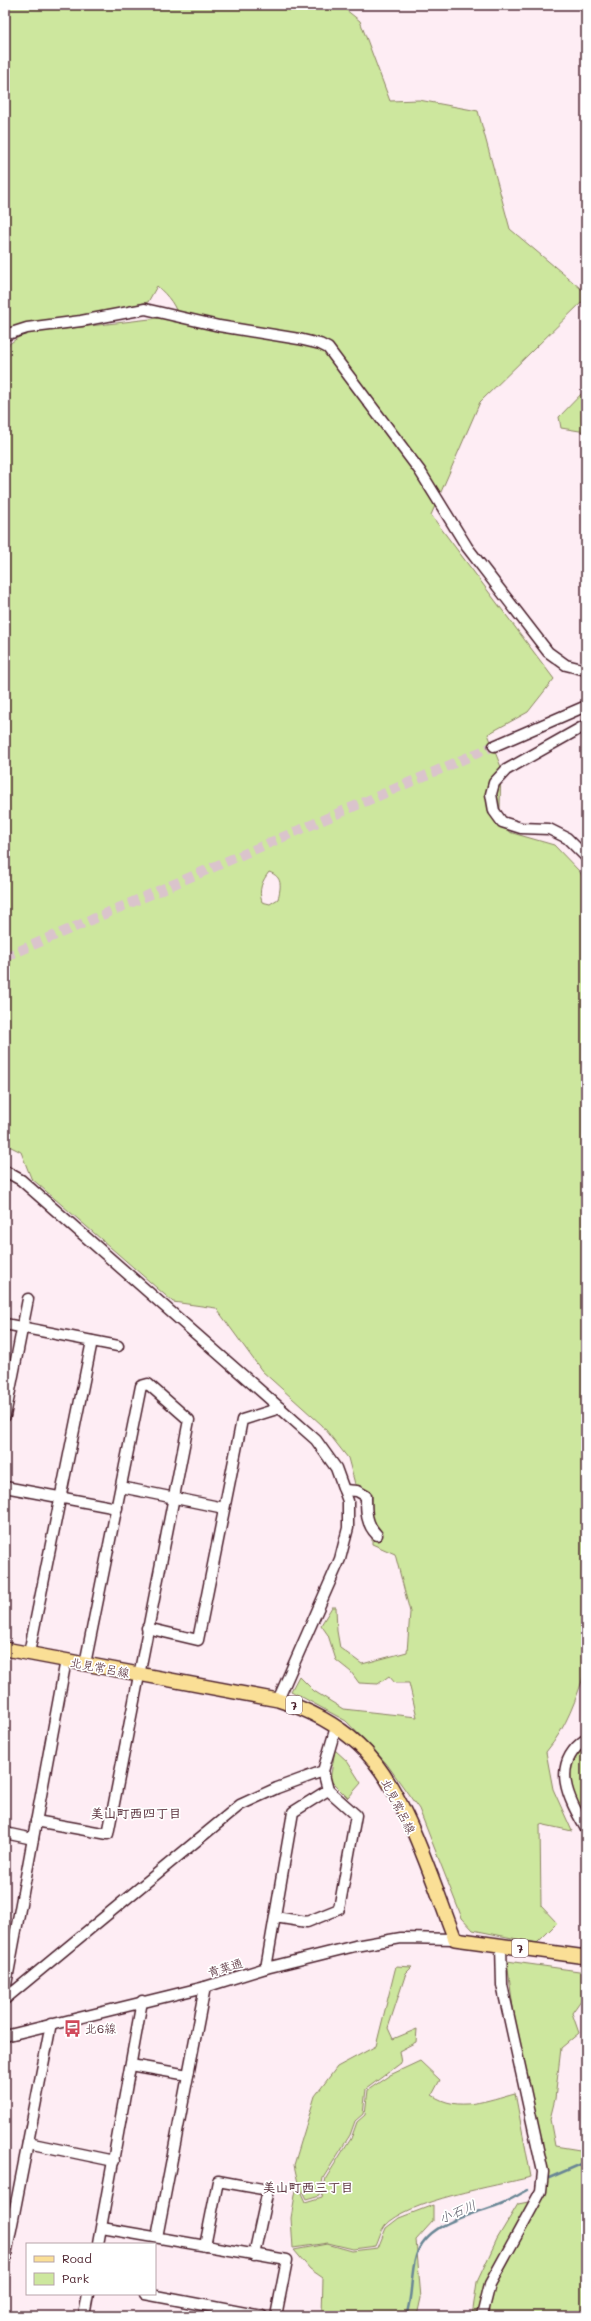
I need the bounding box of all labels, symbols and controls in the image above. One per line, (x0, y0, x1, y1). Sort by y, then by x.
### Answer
street label: 北見常呂線 (69, 1653, 131, 1681)
road number: 7 (286, 1696, 302, 1714)
street label: 北見常呂線 (378, 1776, 420, 1836)
district label: 美山町西四丁目 (90, 1804, 182, 1821)
road number: 7 (512, 1939, 528, 1957)
street label: 青葉通 (205, 1954, 245, 1980)
bus stop icon: 北6線 (62, 2018, 82, 2038)
place label: 北6線 (85, 2020, 116, 2036)
district label: 美山町西三丁目 (262, 2178, 354, 2195)
water label: 小石川 (436, 2196, 478, 2226)
legend (26, 2243, 156, 2295)
text: Road (62, 2250, 92, 2266)
text: Park (62, 2270, 89, 2286)

